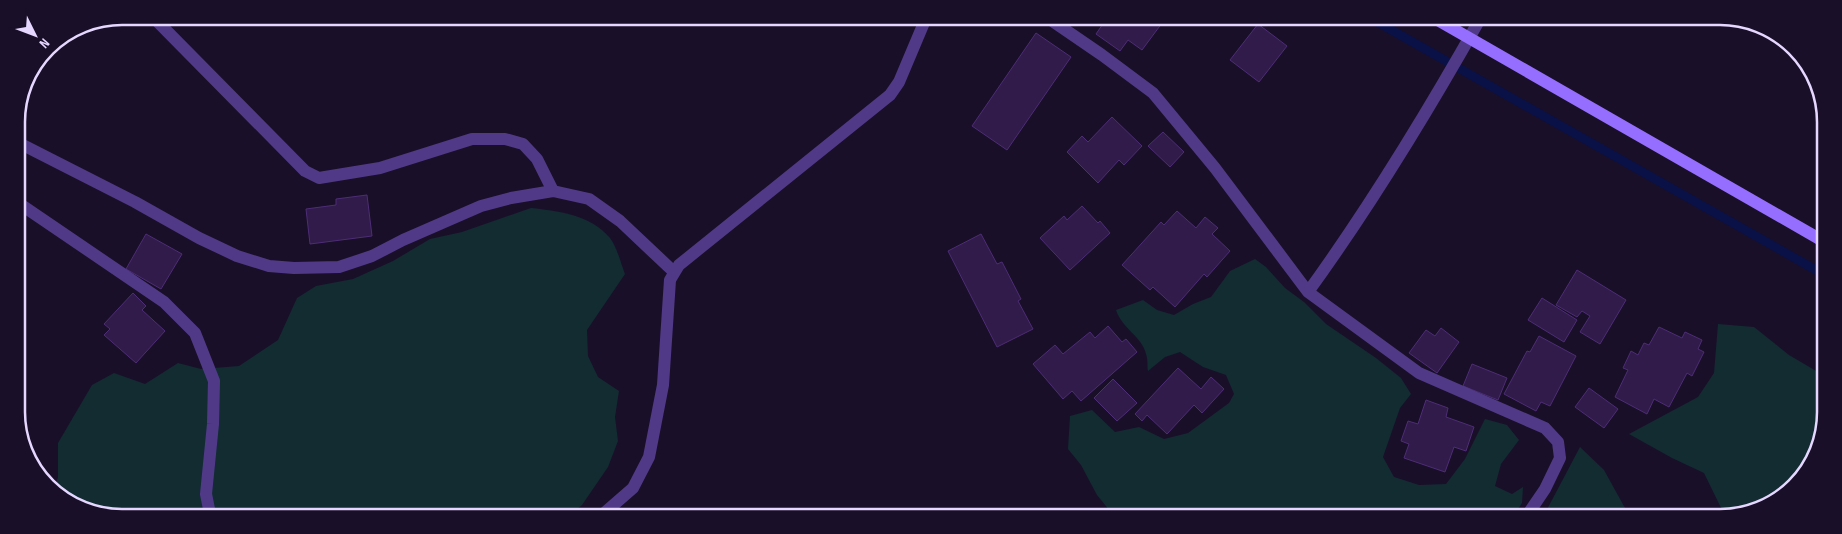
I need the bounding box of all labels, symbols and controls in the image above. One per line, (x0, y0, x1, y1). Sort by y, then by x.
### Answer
north arrow (10, 10, 60, 60)
text: N (35, 35, 53, 52)

